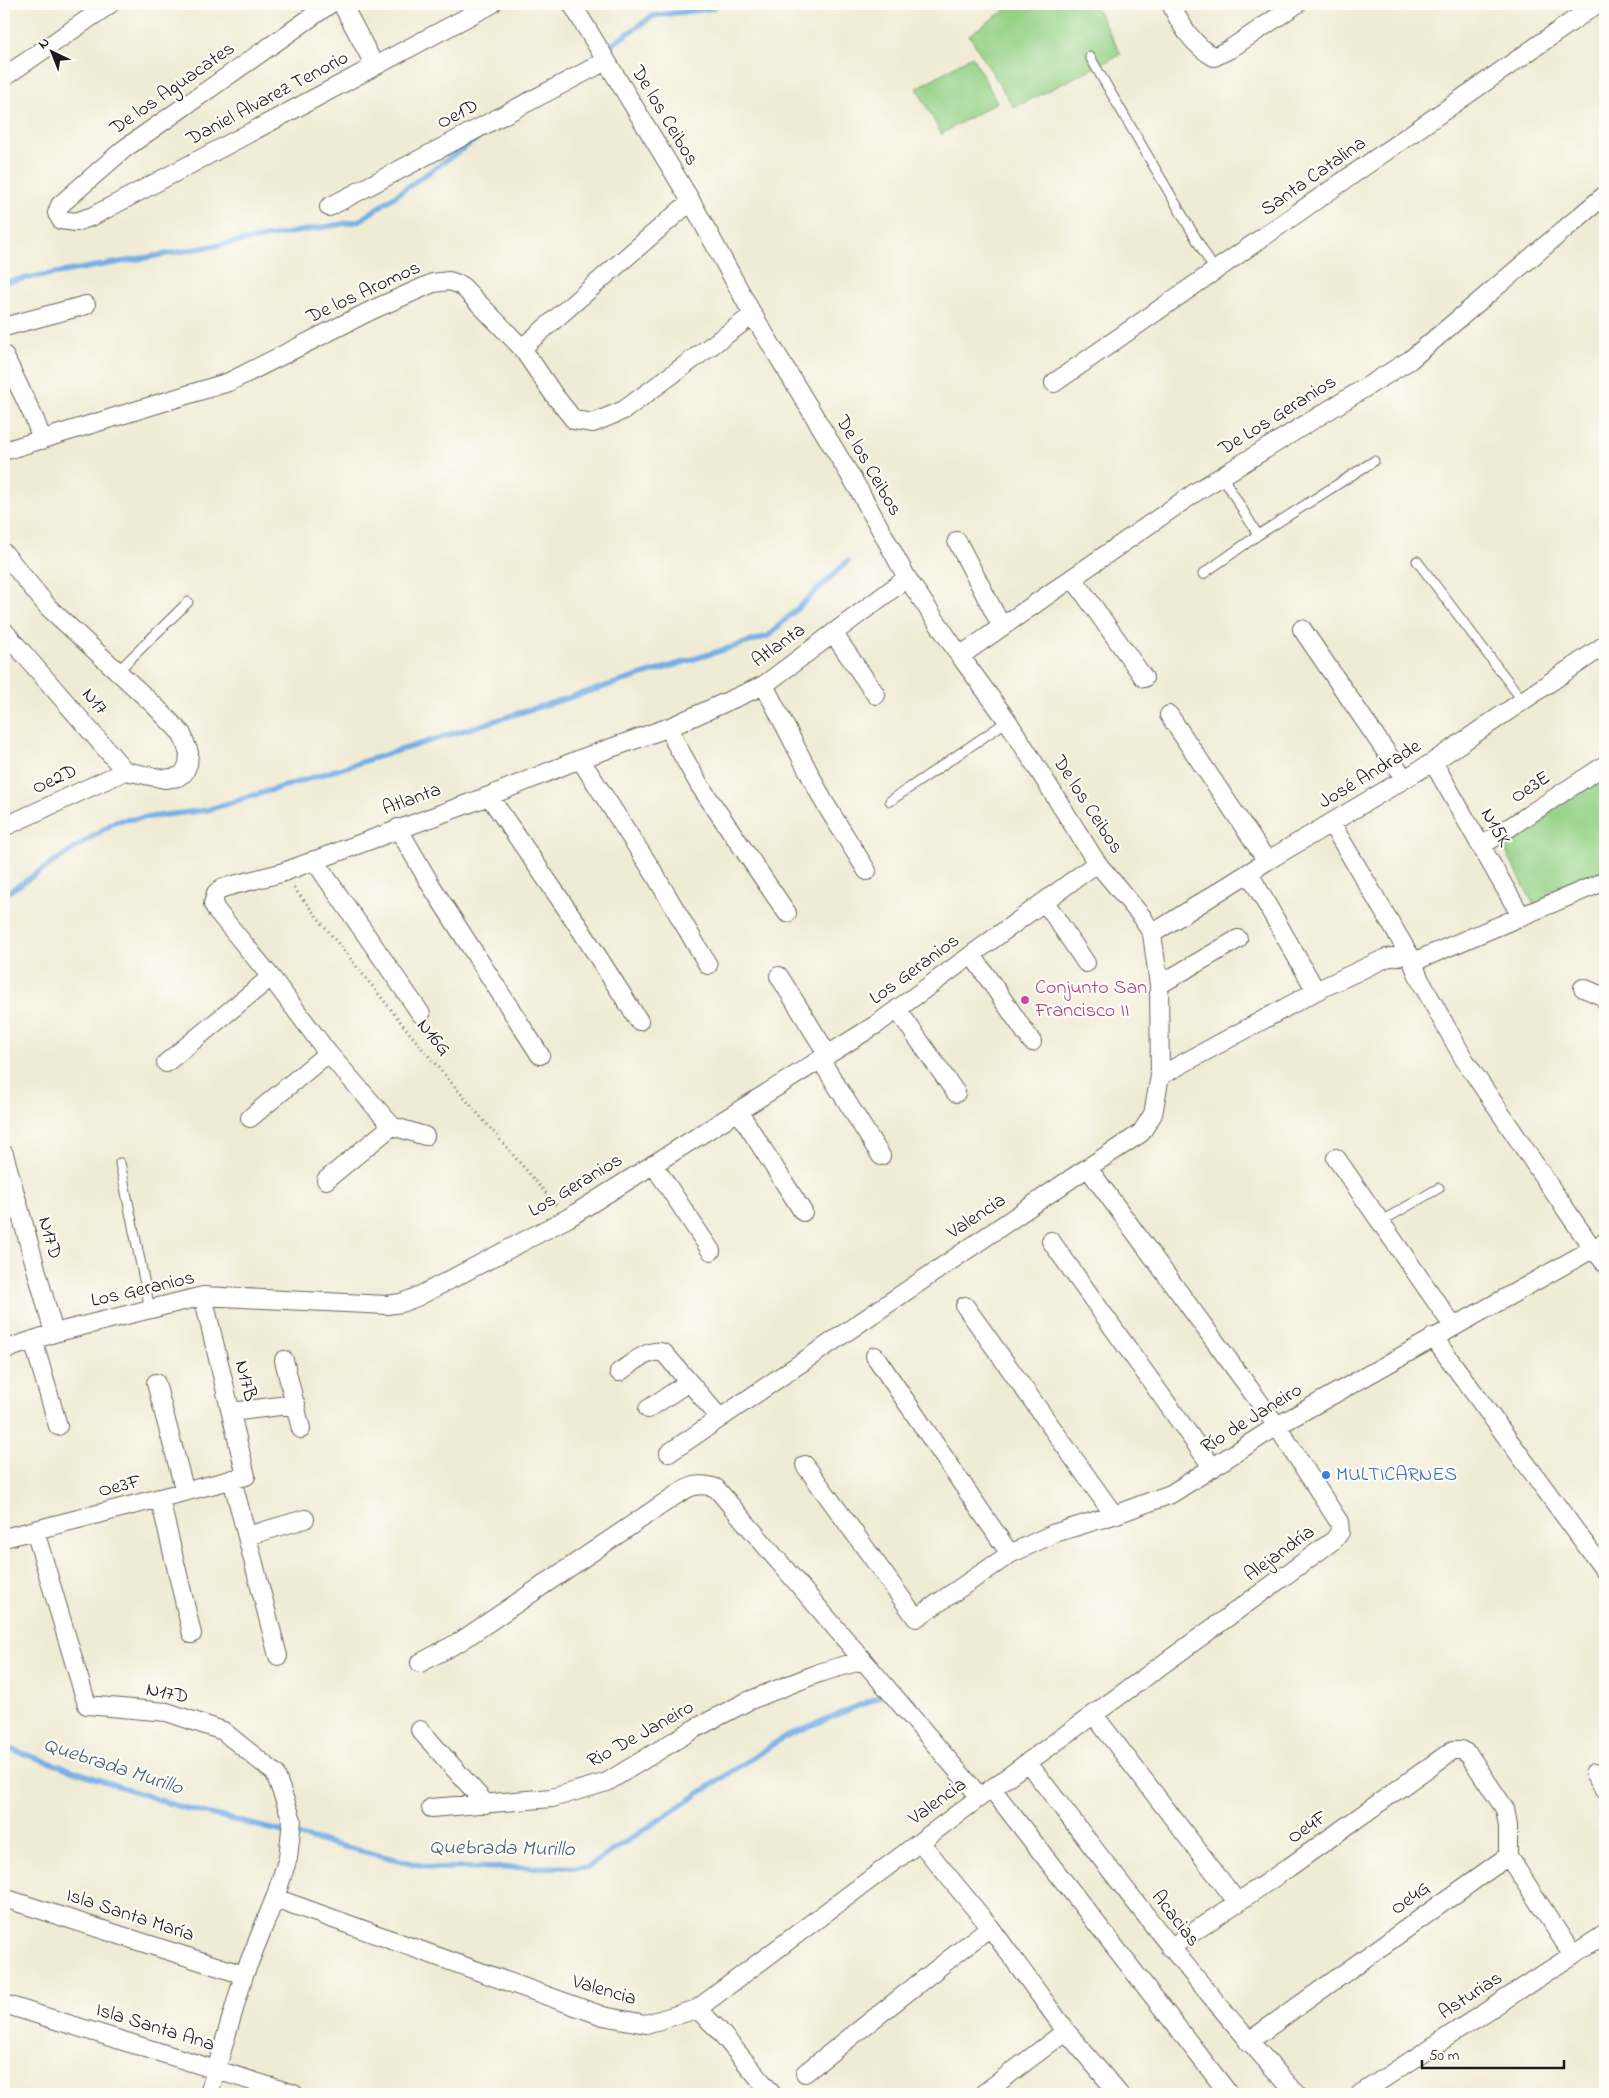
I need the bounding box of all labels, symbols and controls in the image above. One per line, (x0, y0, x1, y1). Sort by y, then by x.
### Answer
north arrow (28, 28, 78, 78)
text: N (34, 33, 55, 54)
street label: De los Aguacates (104, 35, 242, 144)
street label: Daniel Alvarez Tenorio (181, 44, 354, 154)
street label: De los Ceibos (622, 60, 705, 172)
street label: Oe1D (432, 92, 484, 138)
street label: Santa Catalina (1255, 130, 1373, 224)
street label: De los Aromos (301, 254, 426, 332)
street label: De Los Geranios (1213, 368, 1343, 464)
street label: De los Ceibos (827, 409, 909, 522)
street label: Atlanta (746, 616, 812, 676)
street label: N17 (74, 682, 114, 722)
street label: José Andrade (1313, 733, 1427, 817)
street label: De los Ceibos (1044, 749, 1130, 860)
street label: Oe2D (28, 757, 82, 803)
street label: Oe3E (1505, 764, 1557, 812)
street label: Atlanta (379, 776, 445, 824)
street label: N15K (1472, 803, 1518, 853)
street label: Los Geranios (864, 927, 966, 1013)
place label: Conjunto San Francisco II (1034, 974, 1147, 1026)
marker: Conjunto San Francisco II (1019, 994, 1031, 1006)
street label: N16G (409, 1013, 457, 1063)
street label: Los Geranios (523, 1146, 629, 1226)
street label: Valencia (941, 1187, 1012, 1248)
street label: N17D (29, 1213, 69, 1263)
street label: Los Geranios (88, 1264, 198, 1316)
street label: N17B (226, 1357, 264, 1405)
street label: Río de Janeiro (1196, 1376, 1308, 1462)
place label: MULTICARNES (1336, 1461, 1457, 1490)
street label: Oe3F (95, 1468, 145, 1506)
marker: MULTICARNES (1320, 1469, 1332, 1481)
street label: Alejandría (1239, 1518, 1321, 1590)
street label: N17D (143, 1676, 191, 1712)
street label: Rio De Janeiro (582, 1694, 700, 1776)
water label: Quebrada Murillo (39, 1730, 188, 1804)
street label: Valencia (902, 1771, 973, 1834)
street label: Oe4F (1282, 1804, 1334, 1852)
water label: Quebrada Murillo (429, 1833, 576, 1865)
street label: Oe4G (1385, 1875, 1437, 1923)
street label: Isla Santa María (62, 1882, 198, 1950)
street label: Acacias (1143, 1884, 1207, 1954)
street label: Asturias (1433, 1964, 1509, 2028)
street label: Valencia (567, 1968, 640, 2014)
street label: Isla Santa Ana (92, 1996, 218, 2060)
scale bar (1422, 2038, 1564, 2070)
text: 50 m (1429, 2045, 1460, 2067)

